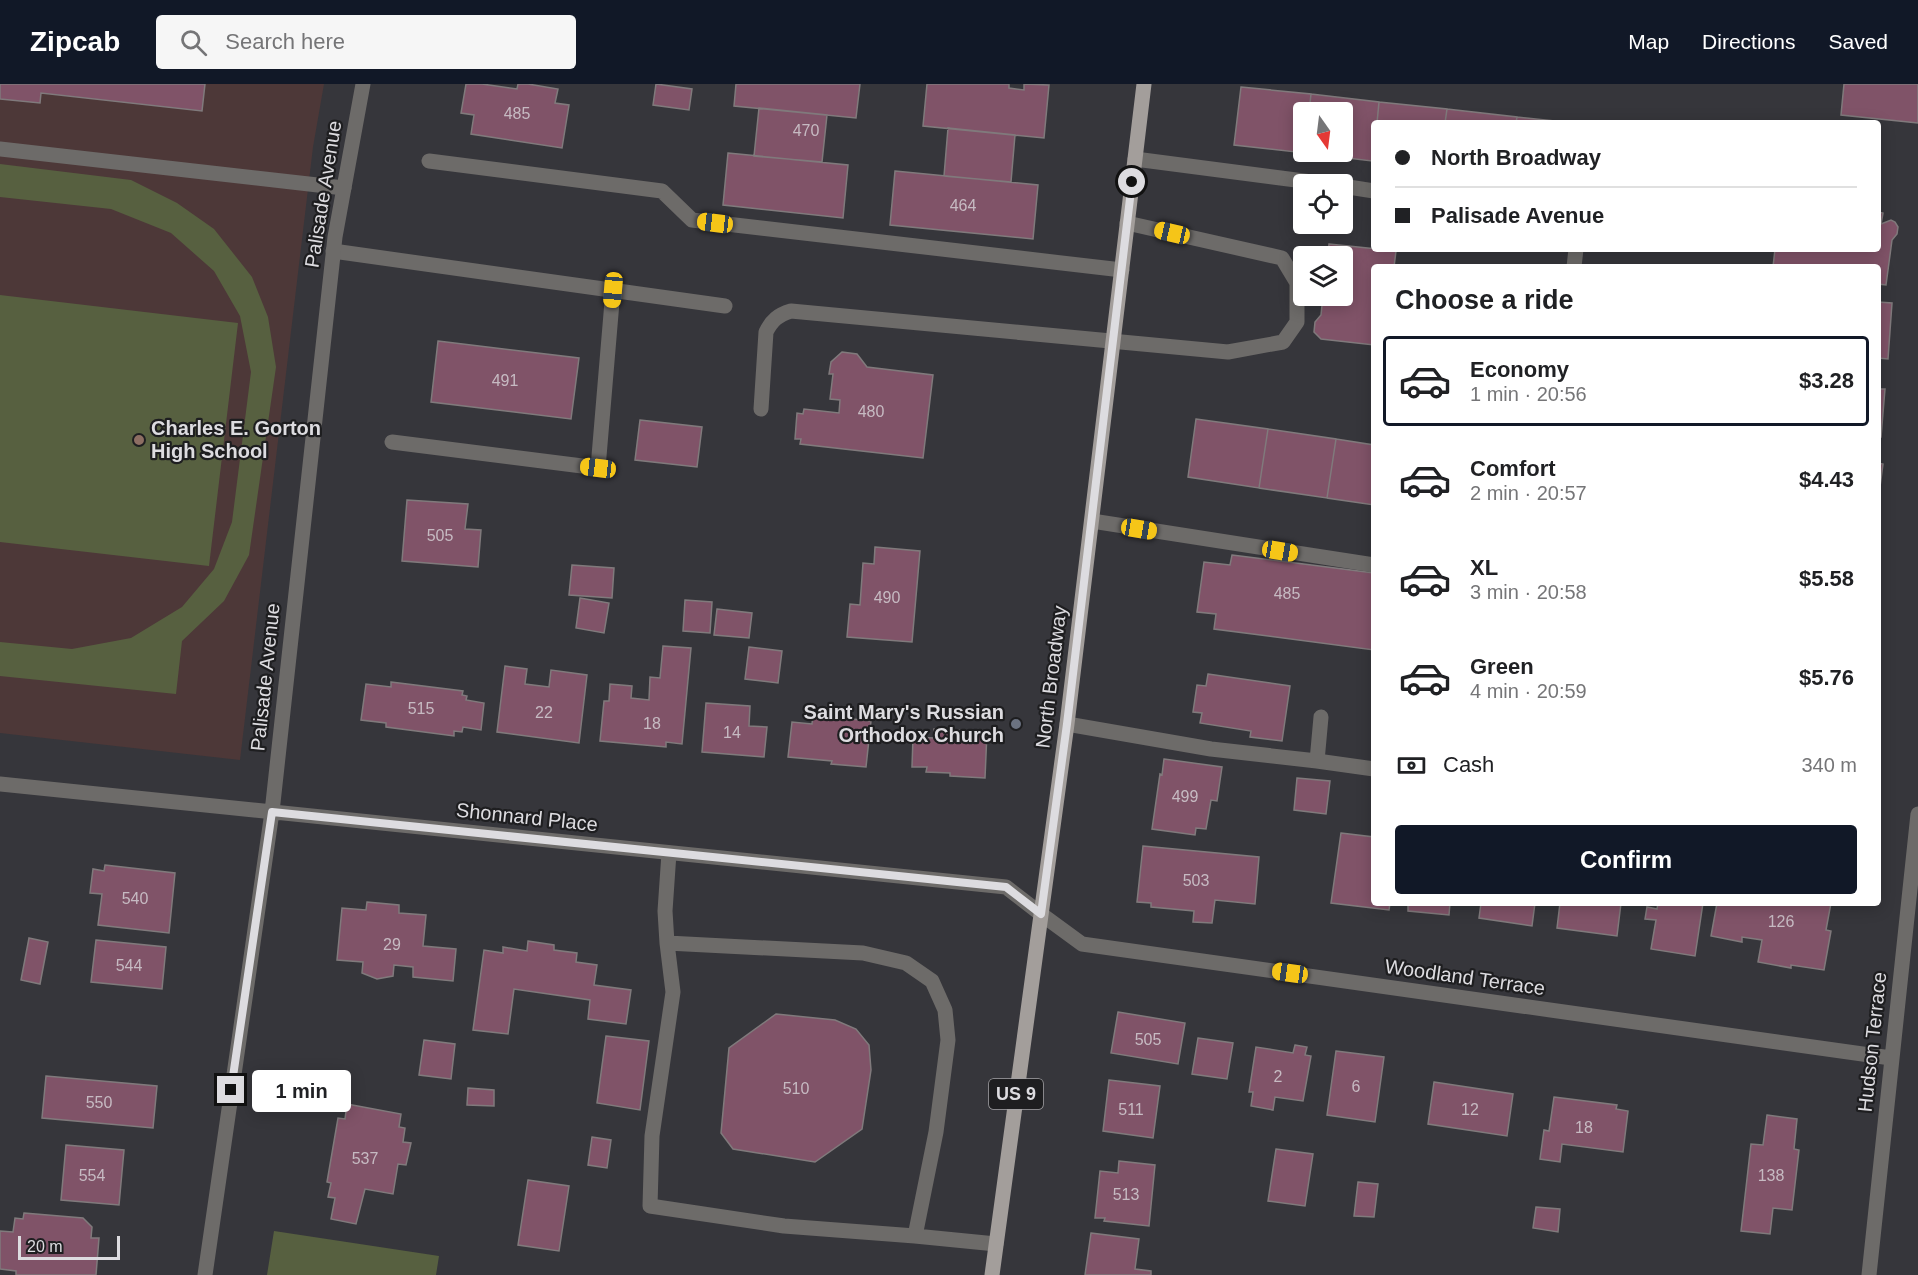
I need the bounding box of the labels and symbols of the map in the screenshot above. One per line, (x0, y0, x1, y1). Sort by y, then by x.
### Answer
north arrow (1293, 102, 1353, 162)
house number: 485 (504, 105, 530, 122)
street label: Palisade Avenue (301, 119, 345, 269)
house number: 470 (793, 122, 819, 139)
route start (1118, 168, 1145, 195)
house number: 464 (950, 197, 976, 214)
car (696, 212, 734, 234)
car (1152, 220, 1192, 246)
car (602, 271, 624, 309)
house number: 491 (492, 372, 518, 389)
house number: 480 (858, 403, 884, 420)
place label: Charles E. Gorton High School (151, 417, 321, 462)
marker: Charles E. Gorton High School (132, 433, 146, 447)
car (579, 457, 617, 479)
car (1120, 517, 1158, 541)
house number: 505 (427, 527, 453, 544)
car (1261, 539, 1299, 563)
house number: 485 (1274, 585, 1300, 602)
house number: 490 (874, 589, 900, 606)
street label: Palisade Avenue (246, 602, 284, 752)
street label: North Broadway (1031, 604, 1071, 750)
house number: 515 (408, 700, 434, 717)
place label: Saint Mary's Russian Orthodox Church (804, 701, 1004, 746)
house number: 22 (535, 704, 553, 721)
house number: 18 (643, 715, 661, 732)
marker: Saint Mary's Russian Orthodox Church (1009, 717, 1023, 731)
house number: 14 (723, 724, 741, 741)
house number: 499 (1172, 788, 1198, 805)
street label: Shonnard Place (455, 799, 599, 835)
house number: 503 (1183, 872, 1209, 889)
house number: 540 (122, 890, 148, 907)
house number: 126 (1768, 913, 1794, 930)
house number: 29 (383, 936, 401, 953)
street label: Woodland Terrace (1383, 955, 1547, 999)
house number: 544 (116, 957, 142, 974)
car (1271, 962, 1309, 984)
street label: Hudson Terrace (1854, 971, 1890, 1113)
house number: 505 (1135, 1031, 1161, 1048)
house number: 2 (1274, 1068, 1283, 1085)
callout: 1 min (252, 1069, 351, 1111)
route end (217, 1076, 244, 1103)
house number: 6 (1352, 1078, 1361, 1095)
road number: US 9 (989, 1079, 1043, 1109)
house number: 510 (783, 1080, 809, 1097)
house number: 550 (86, 1094, 112, 1111)
house number: 511 (1118, 1101, 1144, 1118)
house number: 12 (1461, 1101, 1479, 1118)
house number: 18 (1575, 1119, 1593, 1136)
house number: 537 (352, 1150, 378, 1167)
house number: 554 (79, 1167, 105, 1184)
house number: 138 (1758, 1167, 1784, 1184)
house number: 513 (1113, 1186, 1139, 1203)
scale bar (18, 1233, 120, 1260)

